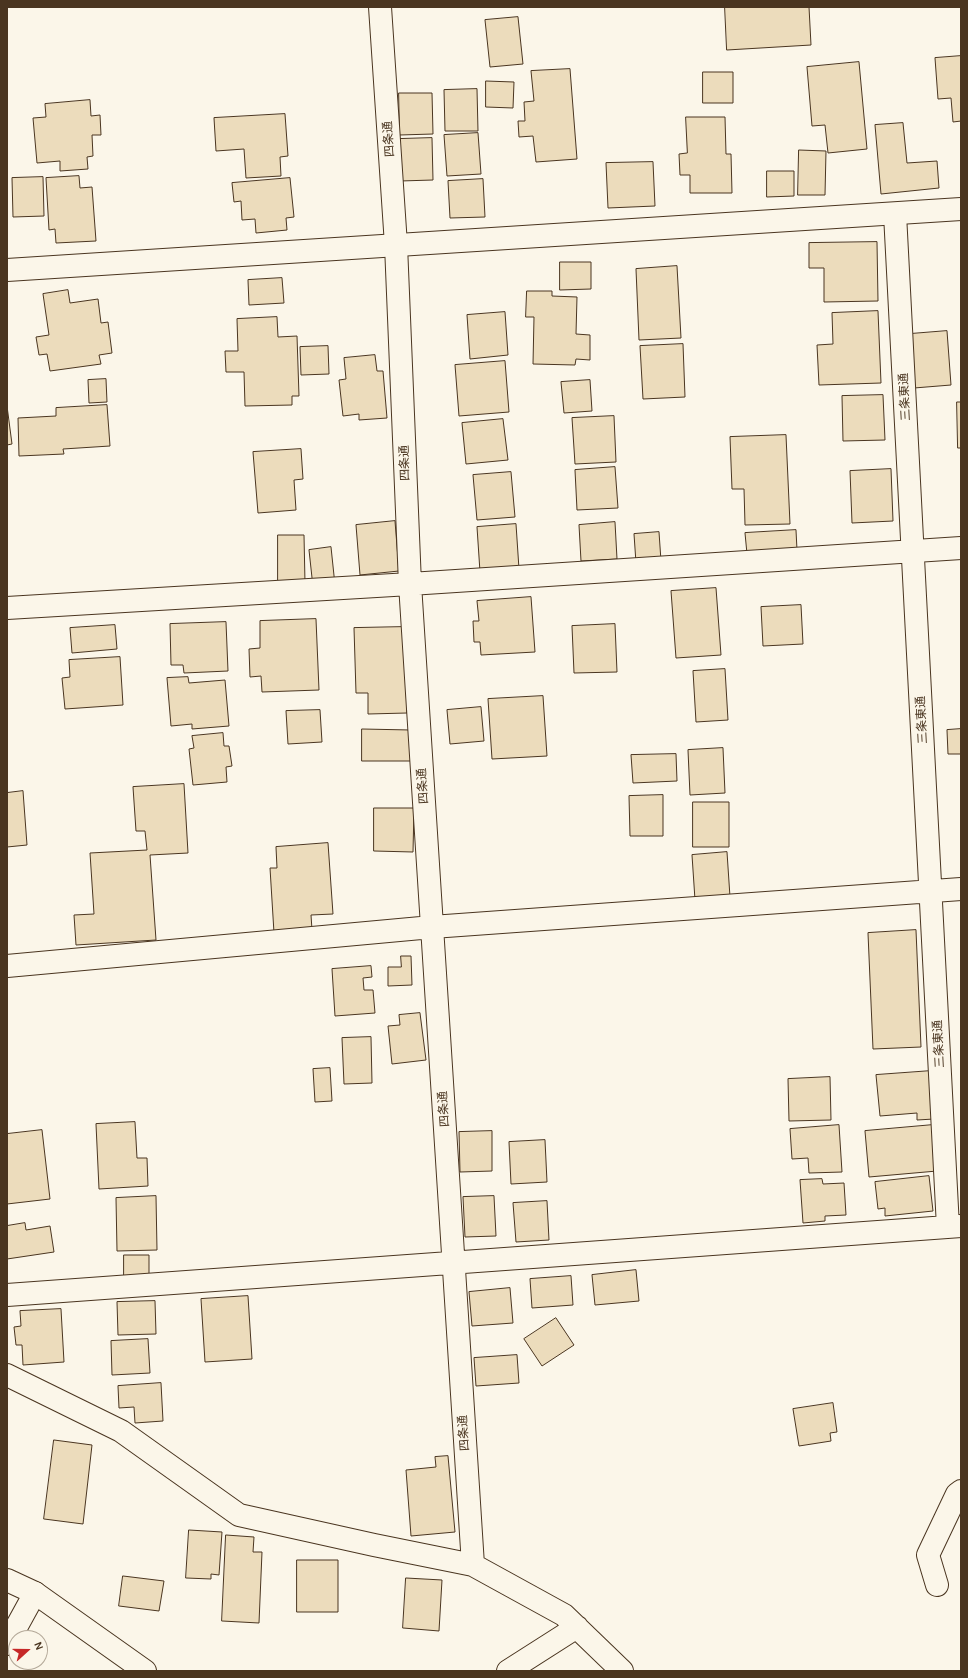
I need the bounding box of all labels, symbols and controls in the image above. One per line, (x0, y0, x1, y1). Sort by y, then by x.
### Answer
street label: 四条通 (381, 121, 397, 157)
street label: 三条東通 (897, 373, 913, 421)
street label: 四条通 (397, 445, 413, 481)
street label: 三条東通 (914, 696, 930, 744)
street label: 四条通 (415, 768, 431, 804)
street label: 三条東通 (931, 1020, 947, 1068)
street label: 四条通 (436, 1091, 452, 1127)
street label: 四条通 (456, 1415, 472, 1451)
north arrow (8, 1630, 48, 1670)
text: N (31, 1640, 46, 1652)

